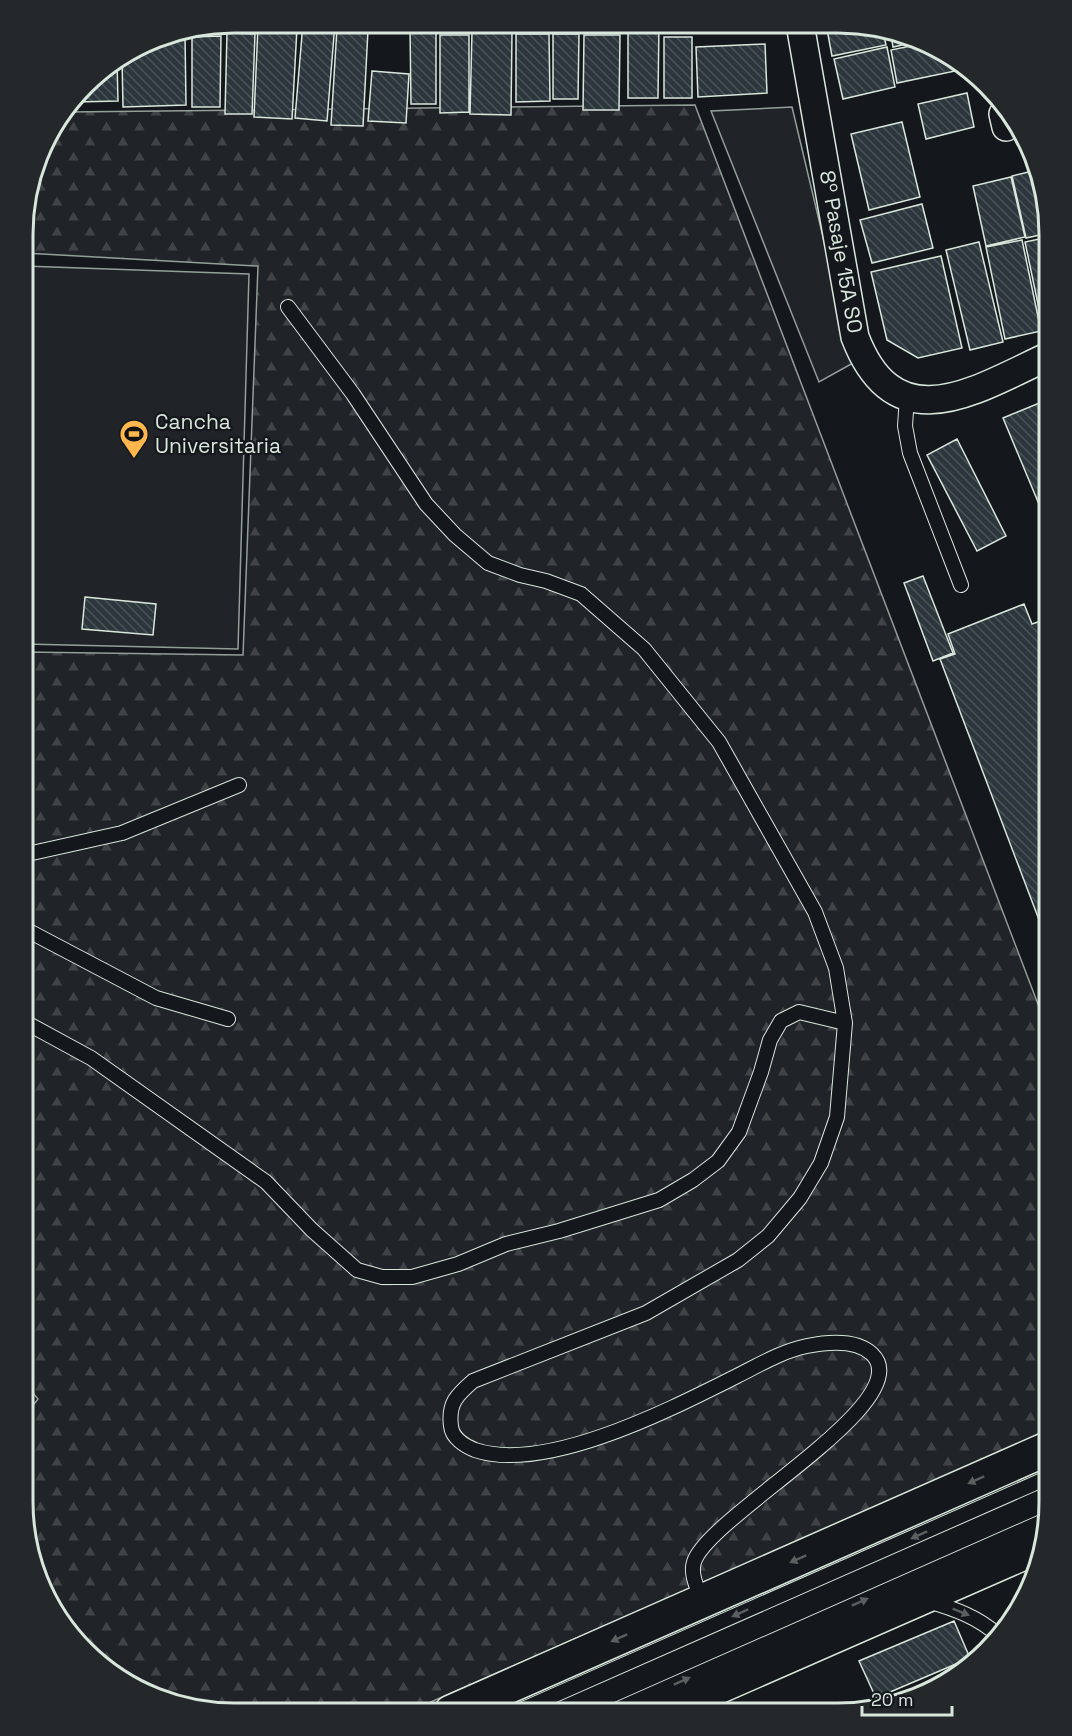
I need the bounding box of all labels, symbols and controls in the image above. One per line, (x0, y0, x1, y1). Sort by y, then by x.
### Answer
street label: 8º Pasaje 15A SO (814, 168, 869, 335)
place label: Cancha Universitaria (155, 408, 281, 459)
sports icon: Cancha Universitaria (118, 418, 150, 460)
one-way arrow (967, 1475, 985, 1485)
one-way arrow (910, 1530, 927, 1539)
one-way arrow (789, 1554, 806, 1563)
one-way arrow (852, 1597, 870, 1607)
one-way arrow (952, 1608, 970, 1617)
one-way arrow (731, 1609, 749, 1618)
one-way arrow (611, 1633, 628, 1642)
one-way arrow (673, 1676, 690, 1685)
scale bar (862, 1679, 952, 1717)
text: 20 m (871, 1688, 914, 1711)

